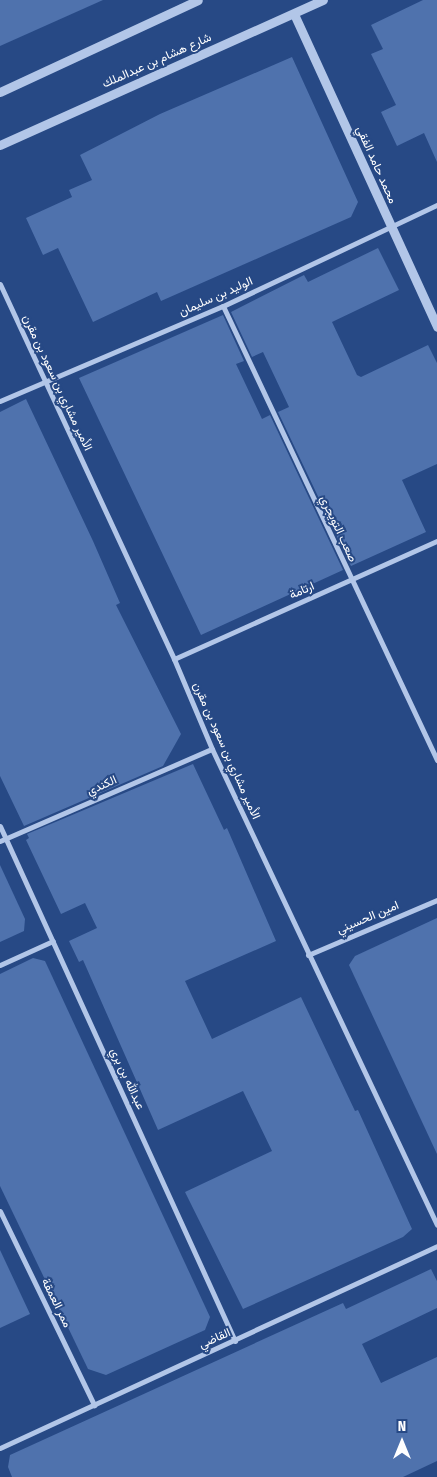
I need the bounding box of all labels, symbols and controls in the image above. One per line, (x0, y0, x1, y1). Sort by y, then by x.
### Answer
street label: شارع هشام بن عبدالملك (100, 30, 214, 92)
street label: محمد حامد الفقي (352, 124, 400, 206)
street label: الوليد بن سليمان (177, 274, 255, 320)
street label: الأمير مشاري بن سعود بن مقرن (19, 313, 95, 453)
street label: صعب التويجري (316, 493, 360, 565)
street label: ارتامة (287, 579, 317, 603)
street label: الأمير مشاري بن سعود بن مقرن (189, 680, 263, 822)
street label: الكندي (85, 773, 119, 799)
street label: امين الحسيني (335, 898, 401, 938)
street label: عبدالله بن بري (106, 1046, 148, 1112)
street label: ممر العمقة (38, 1276, 74, 1330)
street label: القاضي (197, 1326, 233, 1352)
north arrow (377, 1417, 427, 1467)
text: N (398, 1418, 406, 1435)

